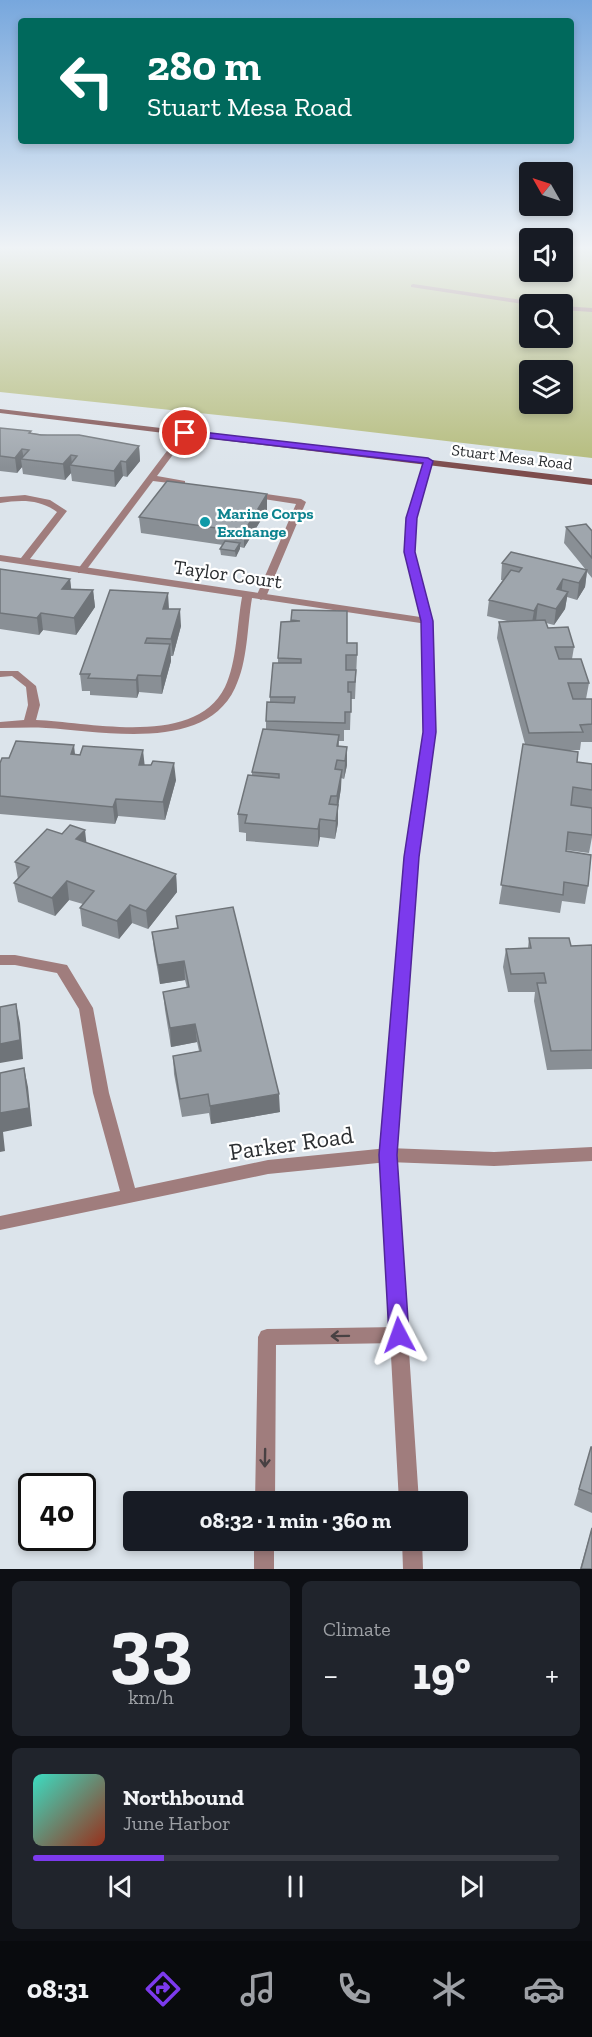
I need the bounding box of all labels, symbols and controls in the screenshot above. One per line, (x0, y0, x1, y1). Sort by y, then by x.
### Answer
text: 280 m (147, 40, 261, 91)
icon: left (48, 42, 126, 120)
text: Stuart Mesa Road (147, 91, 352, 123)
north arrow (519, 162, 573, 216)
map controls (519, 162, 573, 414)
button: sound (519, 228, 573, 282)
button: search (519, 294, 573, 348)
button: layers (519, 360, 573, 414)
pin (159, 407, 210, 458)
icon: arrive (168, 416, 201, 449)
street label: Stuart Mesa Road (451, 440, 574, 474)
place label: Marine Corps Exchange (217, 504, 314, 541)
marker: Marine Corps Exchange (198, 515, 212, 529)
street label: Taylor Court (172, 555, 284, 594)
street label: Parker Road (227, 1120, 355, 1166)
position arrow (367, 1303, 431, 1367)
one-way arrow (331, 1330, 351, 1342)
one-way arrow (259, 1448, 271, 1468)
speed limit sign: 40 (18, 1473, 96, 1551)
text: 08:32 · 1 min · 360 m (200, 1507, 391, 1534)
text: 33 (109, 1599, 193, 1693)
text: Climate (323, 1617, 391, 1641)
text: 19° (413, 1647, 471, 1701)
text: − (323, 1655, 338, 1694)
text: + (545, 1655, 559, 1694)
text: km/h (128, 1685, 174, 1709)
text: Northbound (123, 1784, 244, 1811)
text: June Harbor (123, 1811, 231, 1835)
icon: previous (104, 1870, 137, 1903)
icon: pause (279, 1870, 312, 1903)
icon: next (455, 1870, 488, 1903)
icon: directions (142, 1968, 184, 2010)
icon: music (237, 1968, 279, 2010)
icon: phone (333, 1968, 375, 2010)
icon: climate (428, 1968, 470, 2010)
icon: car (523, 1968, 565, 2010)
text: 08:31 (27, 1973, 89, 2005)

